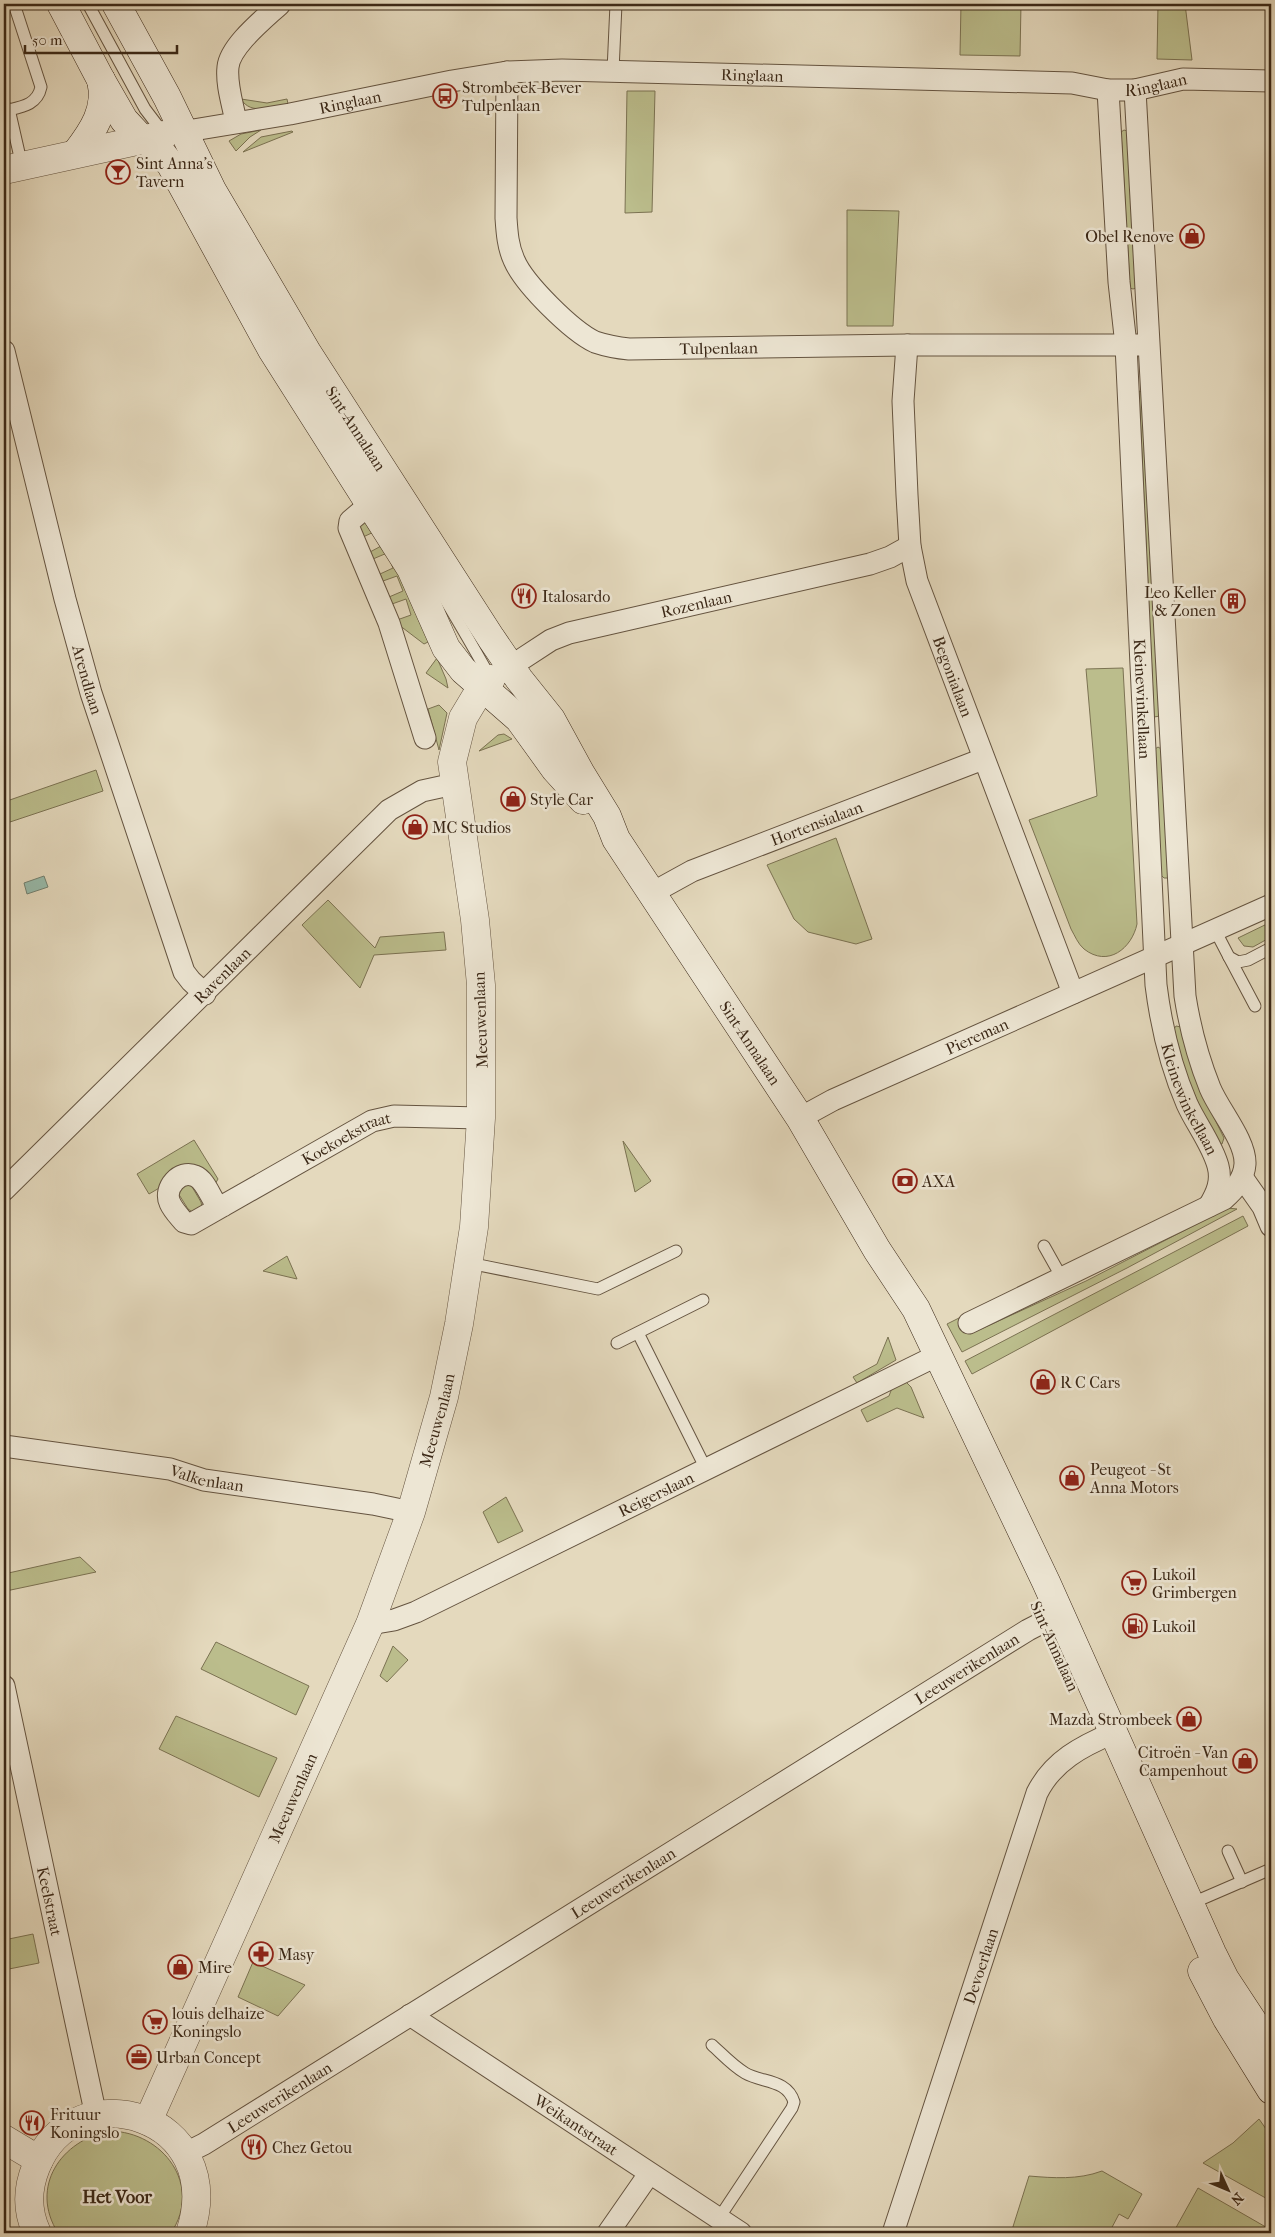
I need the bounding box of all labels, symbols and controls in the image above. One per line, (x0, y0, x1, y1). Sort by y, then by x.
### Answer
scale bar (25, 22, 178, 54)
text: 50 m (32, 31, 63, 49)
street label: Ringlaan (721, 65, 784, 86)
street label: Ringlaan (1125, 69, 1189, 100)
place label: Strombeek-Bever Tulpenlaan (462, 78, 581, 115)
bus stop icon: Strombeek-Bever Tulpenlaan (432, 83, 458, 109)
street label: Ringlaan (318, 87, 384, 118)
place label: Sint Anna's Tavern (136, 154, 213, 191)
bar icon: Sint Anna's Tavern (105, 159, 131, 185)
shop icon: Obel Renove (1179, 223, 1205, 249)
place label: Obel Renove (1085, 227, 1174, 246)
street label: Tulpenlaan (679, 338, 759, 358)
street label: Sint-Annalaan (322, 383, 390, 475)
restaurant icon: Italosardo (511, 583, 537, 609)
place label: Leo Keller & Zonen (1144, 583, 1217, 620)
place label: Italosardo (542, 587, 610, 606)
street label: Rozenlaan (659, 587, 734, 622)
building icon: Leo Keller & Zonen (1220, 588, 1246, 614)
street label: Begonialaan (929, 634, 977, 720)
street label: Kleinewinkellaan (1130, 638, 1154, 760)
street label: Arendlaan (68, 642, 107, 718)
shop icon: Style Car (500, 786, 526, 812)
place label: Style Car (530, 790, 593, 809)
street label: Hortensialaan (768, 797, 866, 850)
shop icon: MC Studios (402, 814, 428, 840)
place label: MC Studios (432, 818, 511, 837)
street label: Ravenlaan (190, 943, 255, 1008)
street label: Meeuwenlaan (469, 971, 492, 1069)
street label: Sint-Annalaan (715, 997, 785, 1089)
street label: Piereman (943, 1014, 1012, 1059)
street label: Kleinewinkellaan (1157, 1041, 1222, 1159)
street label: Koekoekstraat (298, 1108, 393, 1169)
bank icon: AXA (892, 1168, 918, 1194)
place label: AXA (921, 1172, 956, 1191)
shop icon: R C Cars (1030, 1369, 1056, 1395)
street label: Meeuwenlaan (415, 1371, 459, 1469)
place label: R C Cars (1060, 1373, 1120, 1392)
street label: Valkenlaan (167, 1460, 246, 1496)
place label: Peugeot - St Anna Motors (1089, 1460, 1179, 1497)
shop icon: Peugeot - St Anna Motors (1059, 1465, 1085, 1491)
street label: Reigerslaan (615, 1468, 697, 1521)
place label: Lukoil Grimbergen (1152, 1565, 1238, 1602)
supermarket icon: Lukoil Grimbergen (1121, 1570, 1147, 1596)
street label: Sint-Annalaan (1026, 1598, 1083, 1695)
fuel station icon: Lukoil (1122, 1613, 1148, 1639)
place label: Lukoil (1152, 1617, 1196, 1636)
street label: Leeuwerikenlaan (911, 1629, 1023, 1708)
shop icon: Mazda Strombeek (1176, 1706, 1202, 1732)
place label: Mazda Strombeek (1049, 1710, 1173, 1729)
place label: Citroën - Van Campenhout (1138, 1743, 1229, 1780)
shop icon: Citroën - Van Campenhout (1232, 1748, 1258, 1774)
street label: Meeuwenlaan (264, 1749, 321, 1846)
street label: Leeuwerikenlaan (568, 1843, 680, 1923)
street label: Keelstraat (33, 1865, 66, 1938)
street label: Devoerlaan (960, 1925, 1002, 2007)
pharmacy icon: Masy (248, 1941, 274, 1967)
place label: Masy (278, 1945, 315, 1964)
shop icon: Mire (167, 1954, 193, 1980)
place label: Mire (198, 1958, 232, 1977)
place label: louis delhaize Koningslo (171, 2004, 265, 2041)
supermarket icon: louis delhaize Koningslo (142, 2009, 168, 2035)
office icon: Urban Concept (126, 2044, 152, 2070)
place label: Urban Concept (156, 2048, 261, 2067)
street label: Leeuwerikenlaan (224, 2057, 336, 2137)
street label: Weikantstraat (529, 2090, 622, 2160)
place label: Frituur Koningslo (50, 2105, 119, 2142)
restaurant icon: Frituur Koningslo (19, 2110, 45, 2136)
restaurant icon: Chez Getou (241, 2134, 267, 2160)
place label: Chez Getou (272, 2138, 352, 2157)
north arrow (1202, 2164, 1252, 2214)
district label: Het Voor (82, 2187, 152, 2208)
text: N (1227, 2189, 1247, 2209)

